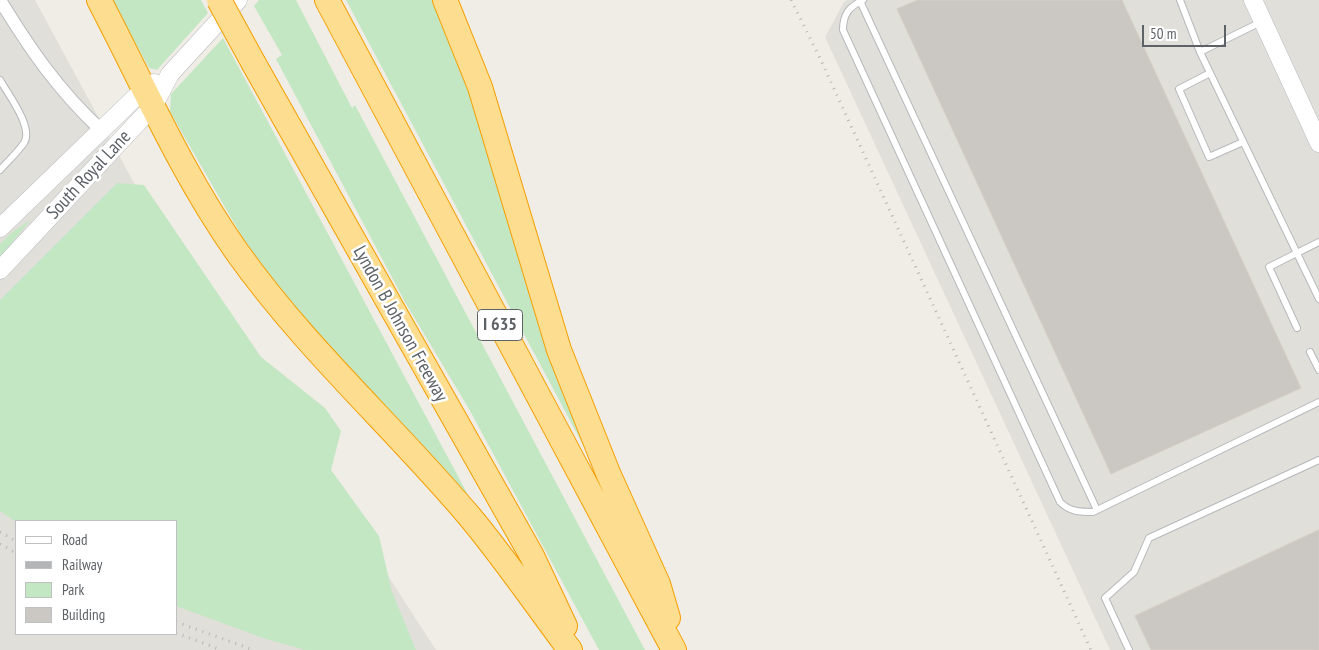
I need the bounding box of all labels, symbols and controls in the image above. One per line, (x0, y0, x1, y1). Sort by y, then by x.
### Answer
scale bar (1144, 15, 1228, 47)
text: 50 m (1150, 24, 1176, 43)
street label: South Royal Lane (42, 126, 136, 224)
street label: Lyndon B Johnson Freeway (348, 242, 452, 406)
road number: I 635 (478, 310, 522, 340)
legend (15, 520, 178, 635)
text: Road (62, 530, 88, 549)
text: Railway (62, 555, 102, 574)
text: Park (62, 580, 84, 599)
text: Building (62, 605, 105, 624)

